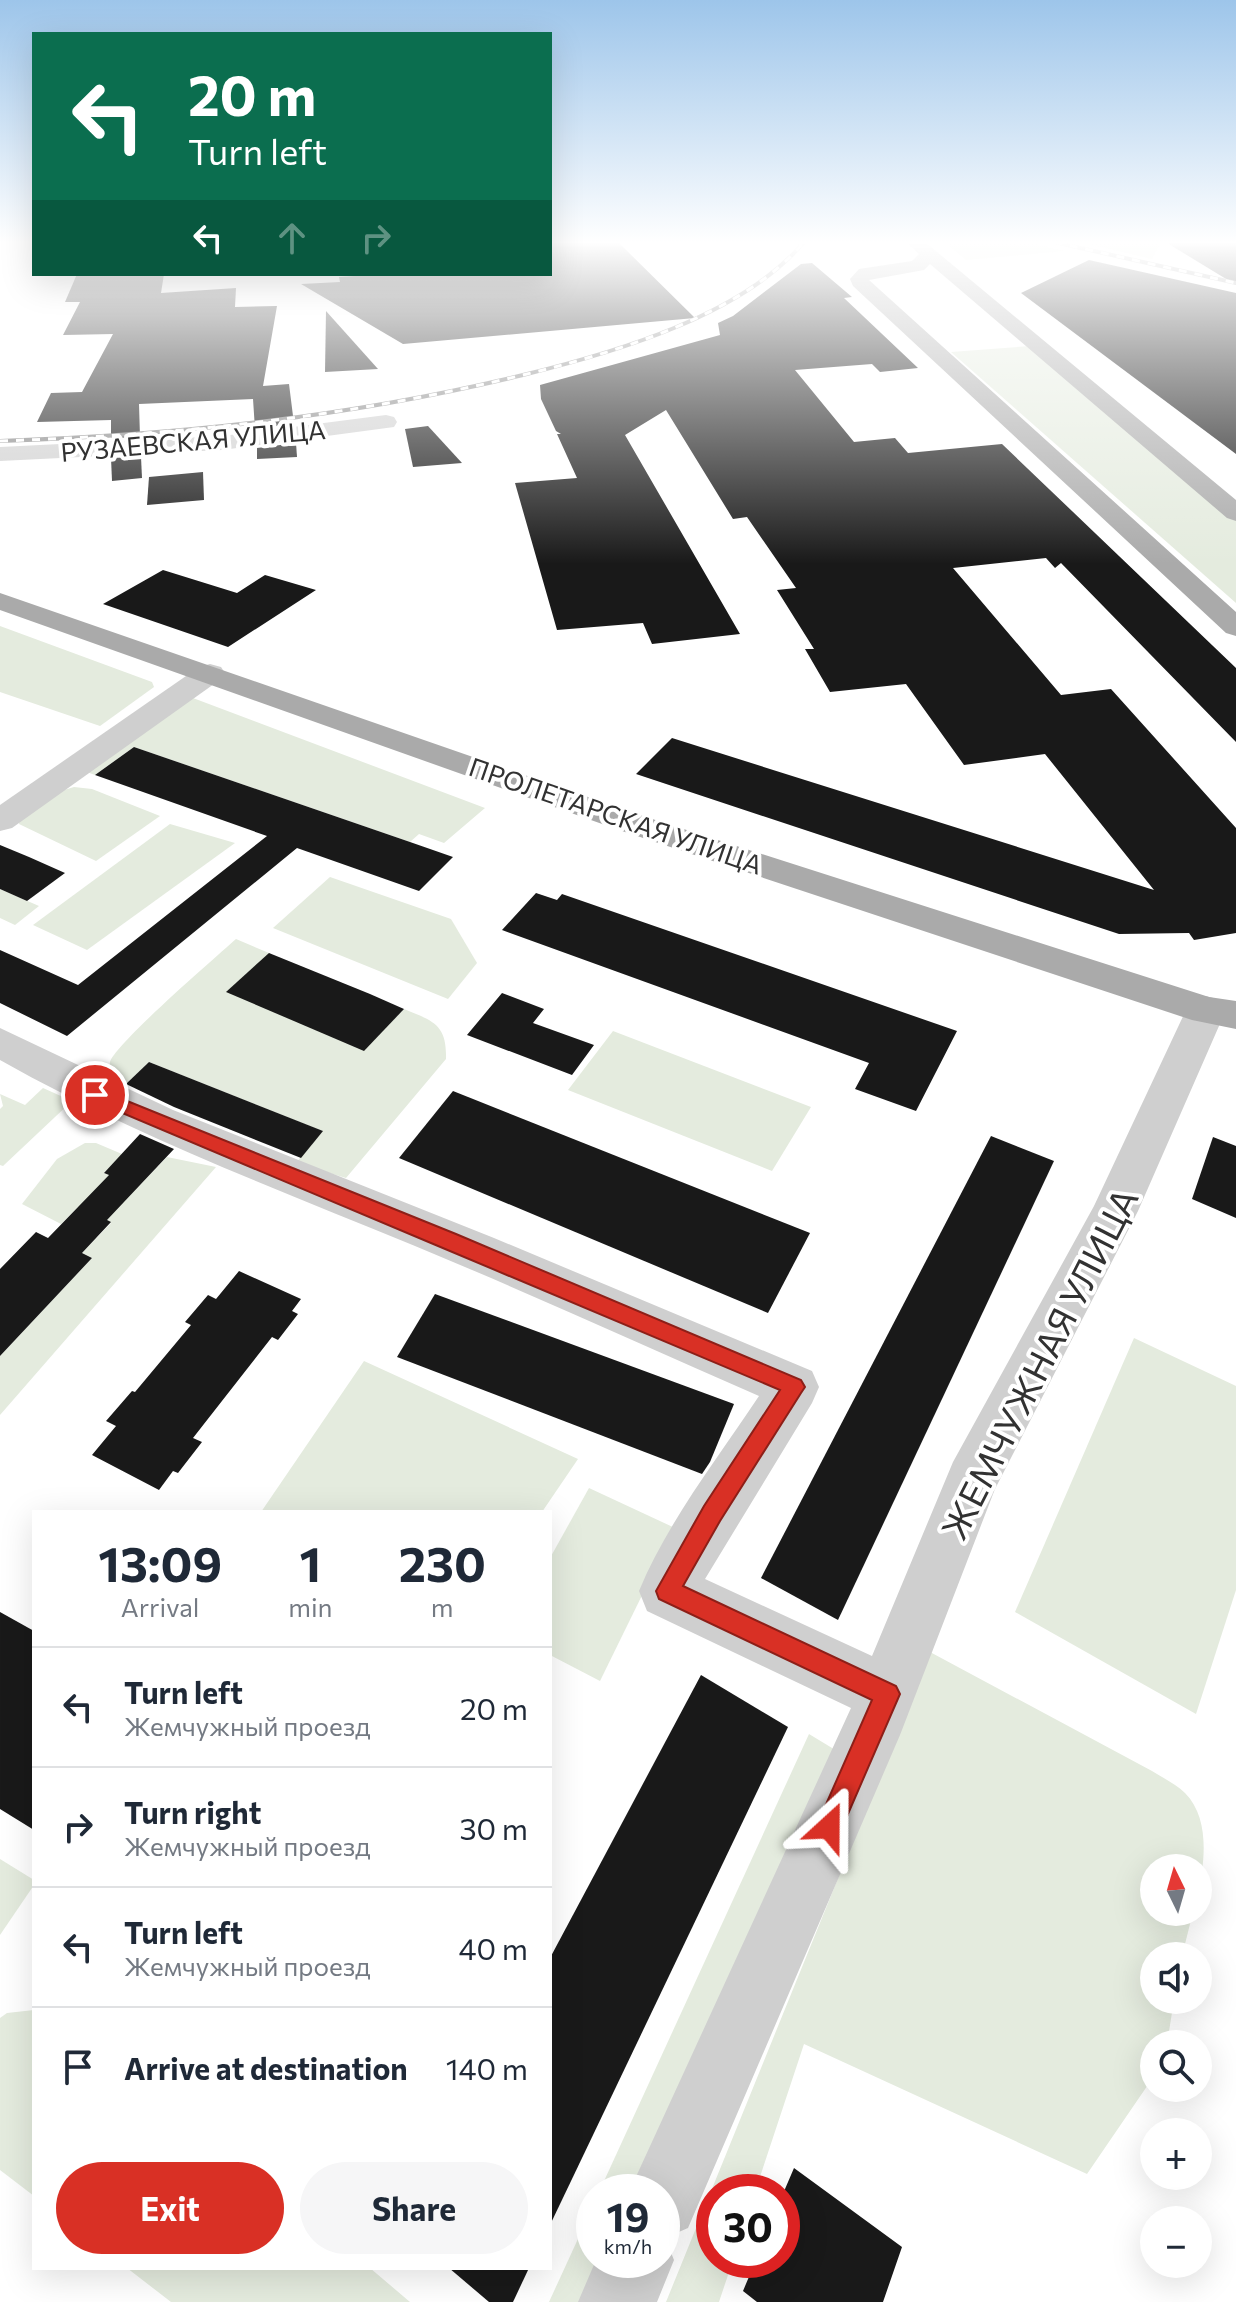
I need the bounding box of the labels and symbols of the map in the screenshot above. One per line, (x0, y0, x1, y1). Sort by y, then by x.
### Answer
street label: РУЗАЕВСКАЯ УЛИЦА (59, 413, 327, 467)
street label: ПРОЛЕТАРСКАЯ УЛИЦА (465, 750, 767, 880)
pin (61, 1061, 129, 1129)
street label: ЖЕМЧУЖНАЯ УЛИЦА (930, 1180, 1146, 1546)
position arrow (787, 1785, 871, 1869)
north arrow (1140, 1854, 1212, 1926)
speed limit sign: 30 (696, 2174, 800, 2278)

